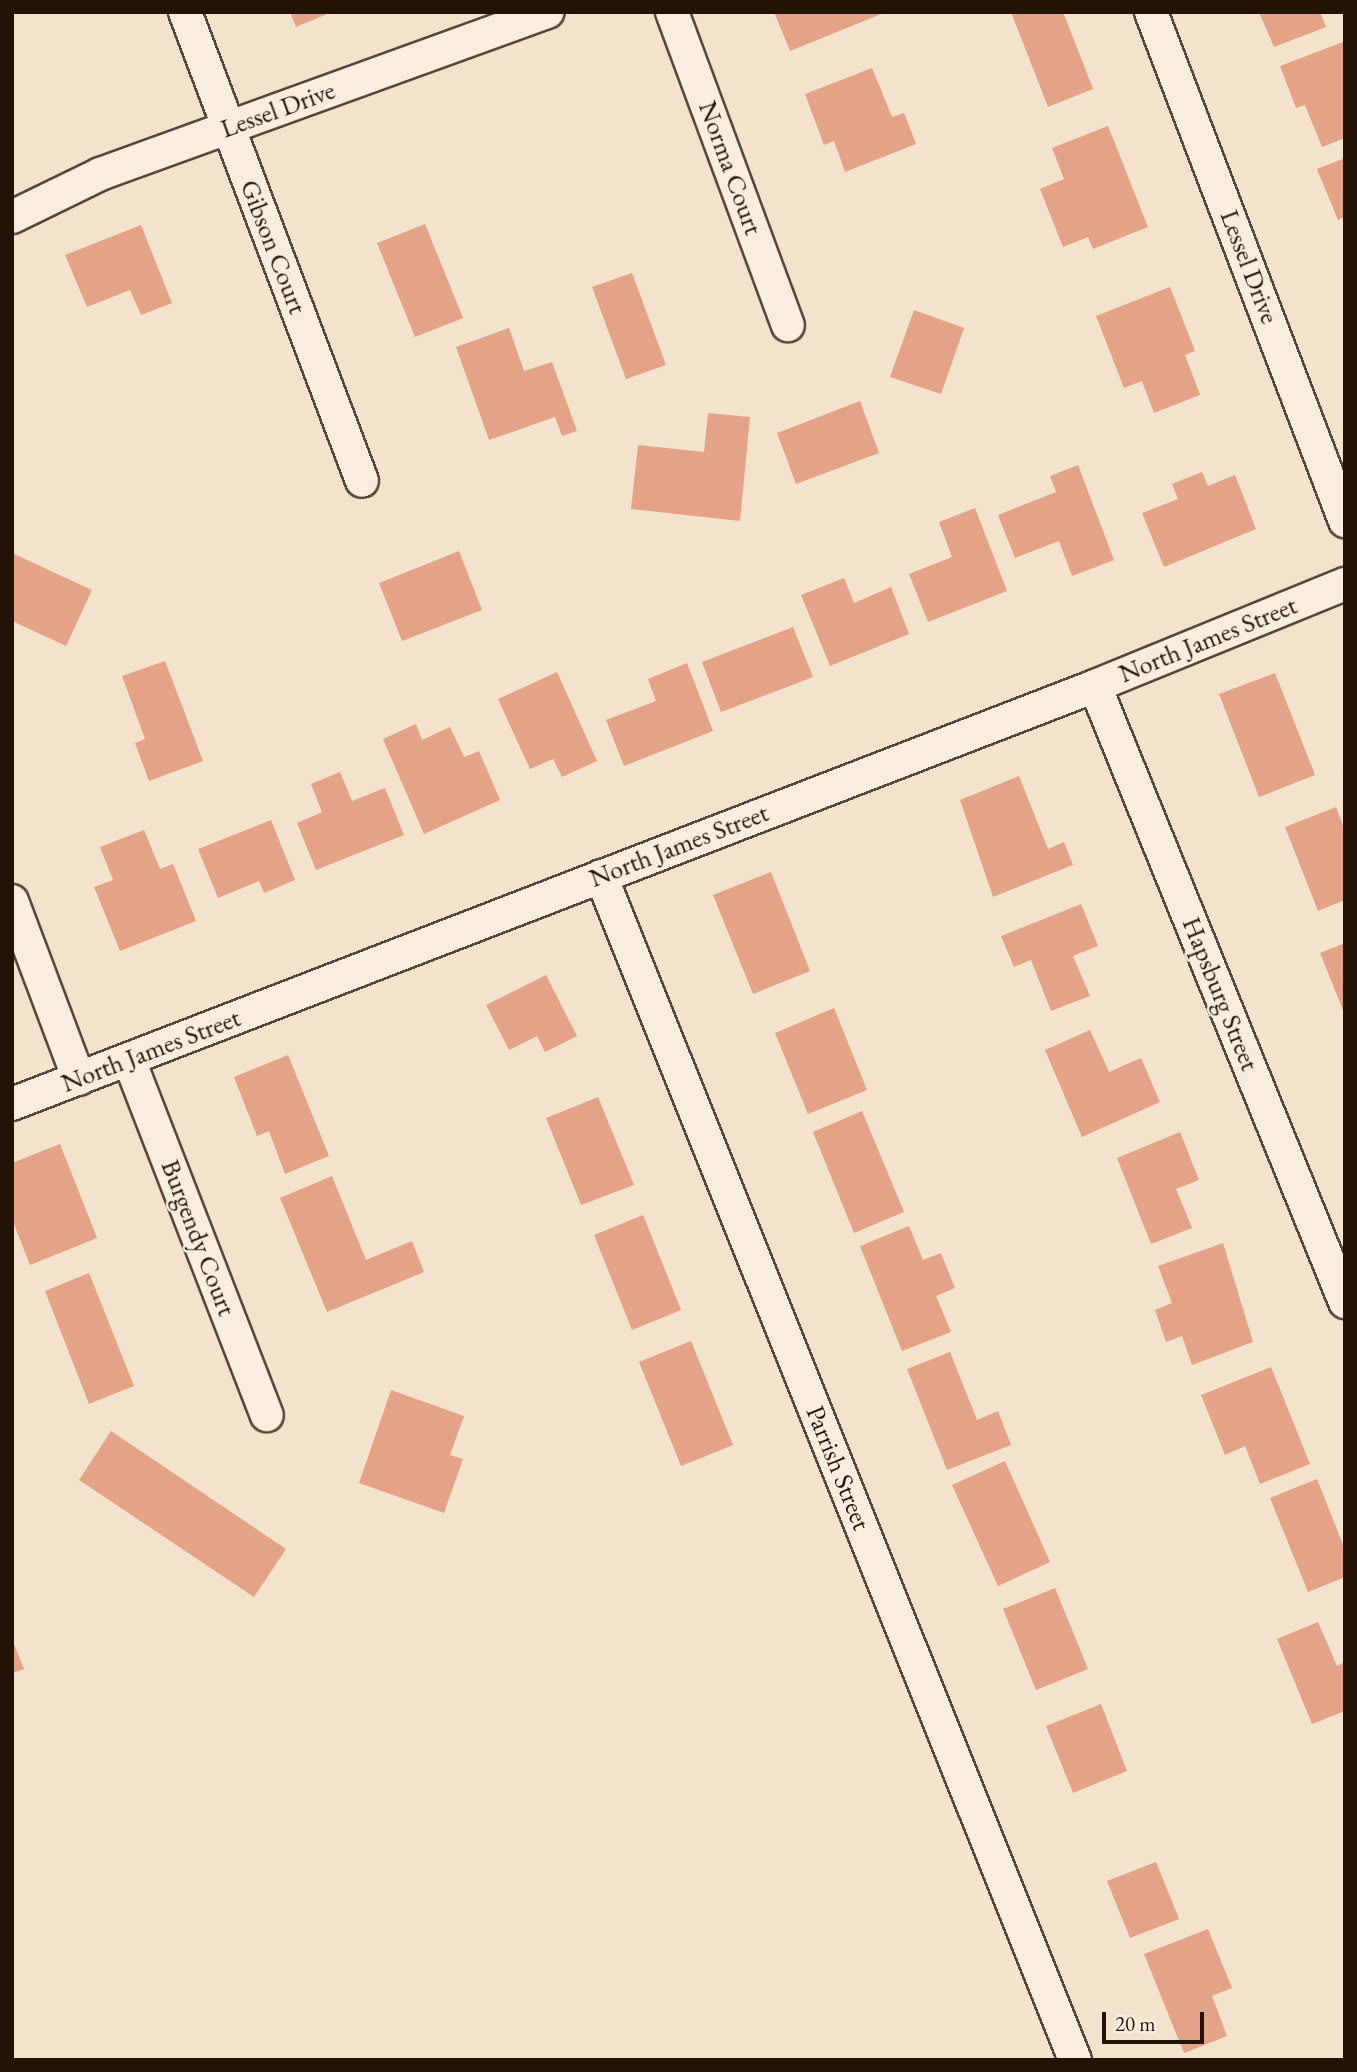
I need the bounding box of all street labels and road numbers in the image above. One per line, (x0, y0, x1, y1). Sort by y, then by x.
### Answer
street label: Lessel Drive (217, 75, 339, 145)
street label: Norma Court (691, 97, 769, 239)
street label: Gibson Court (233, 176, 313, 318)
street label: Lessel Drive (1213, 206, 1285, 328)
street label: North James Street (1114, 590, 1302, 690)
street label: North James Street (585, 798, 773, 894)
street label: Hapsburg Street (1175, 913, 1265, 1075)
street label: North James Street (57, 1003, 245, 1099)
street label: Burgendy Court (154, 1156, 242, 1320)
street label: Parrish Street (799, 1401, 877, 1535)

